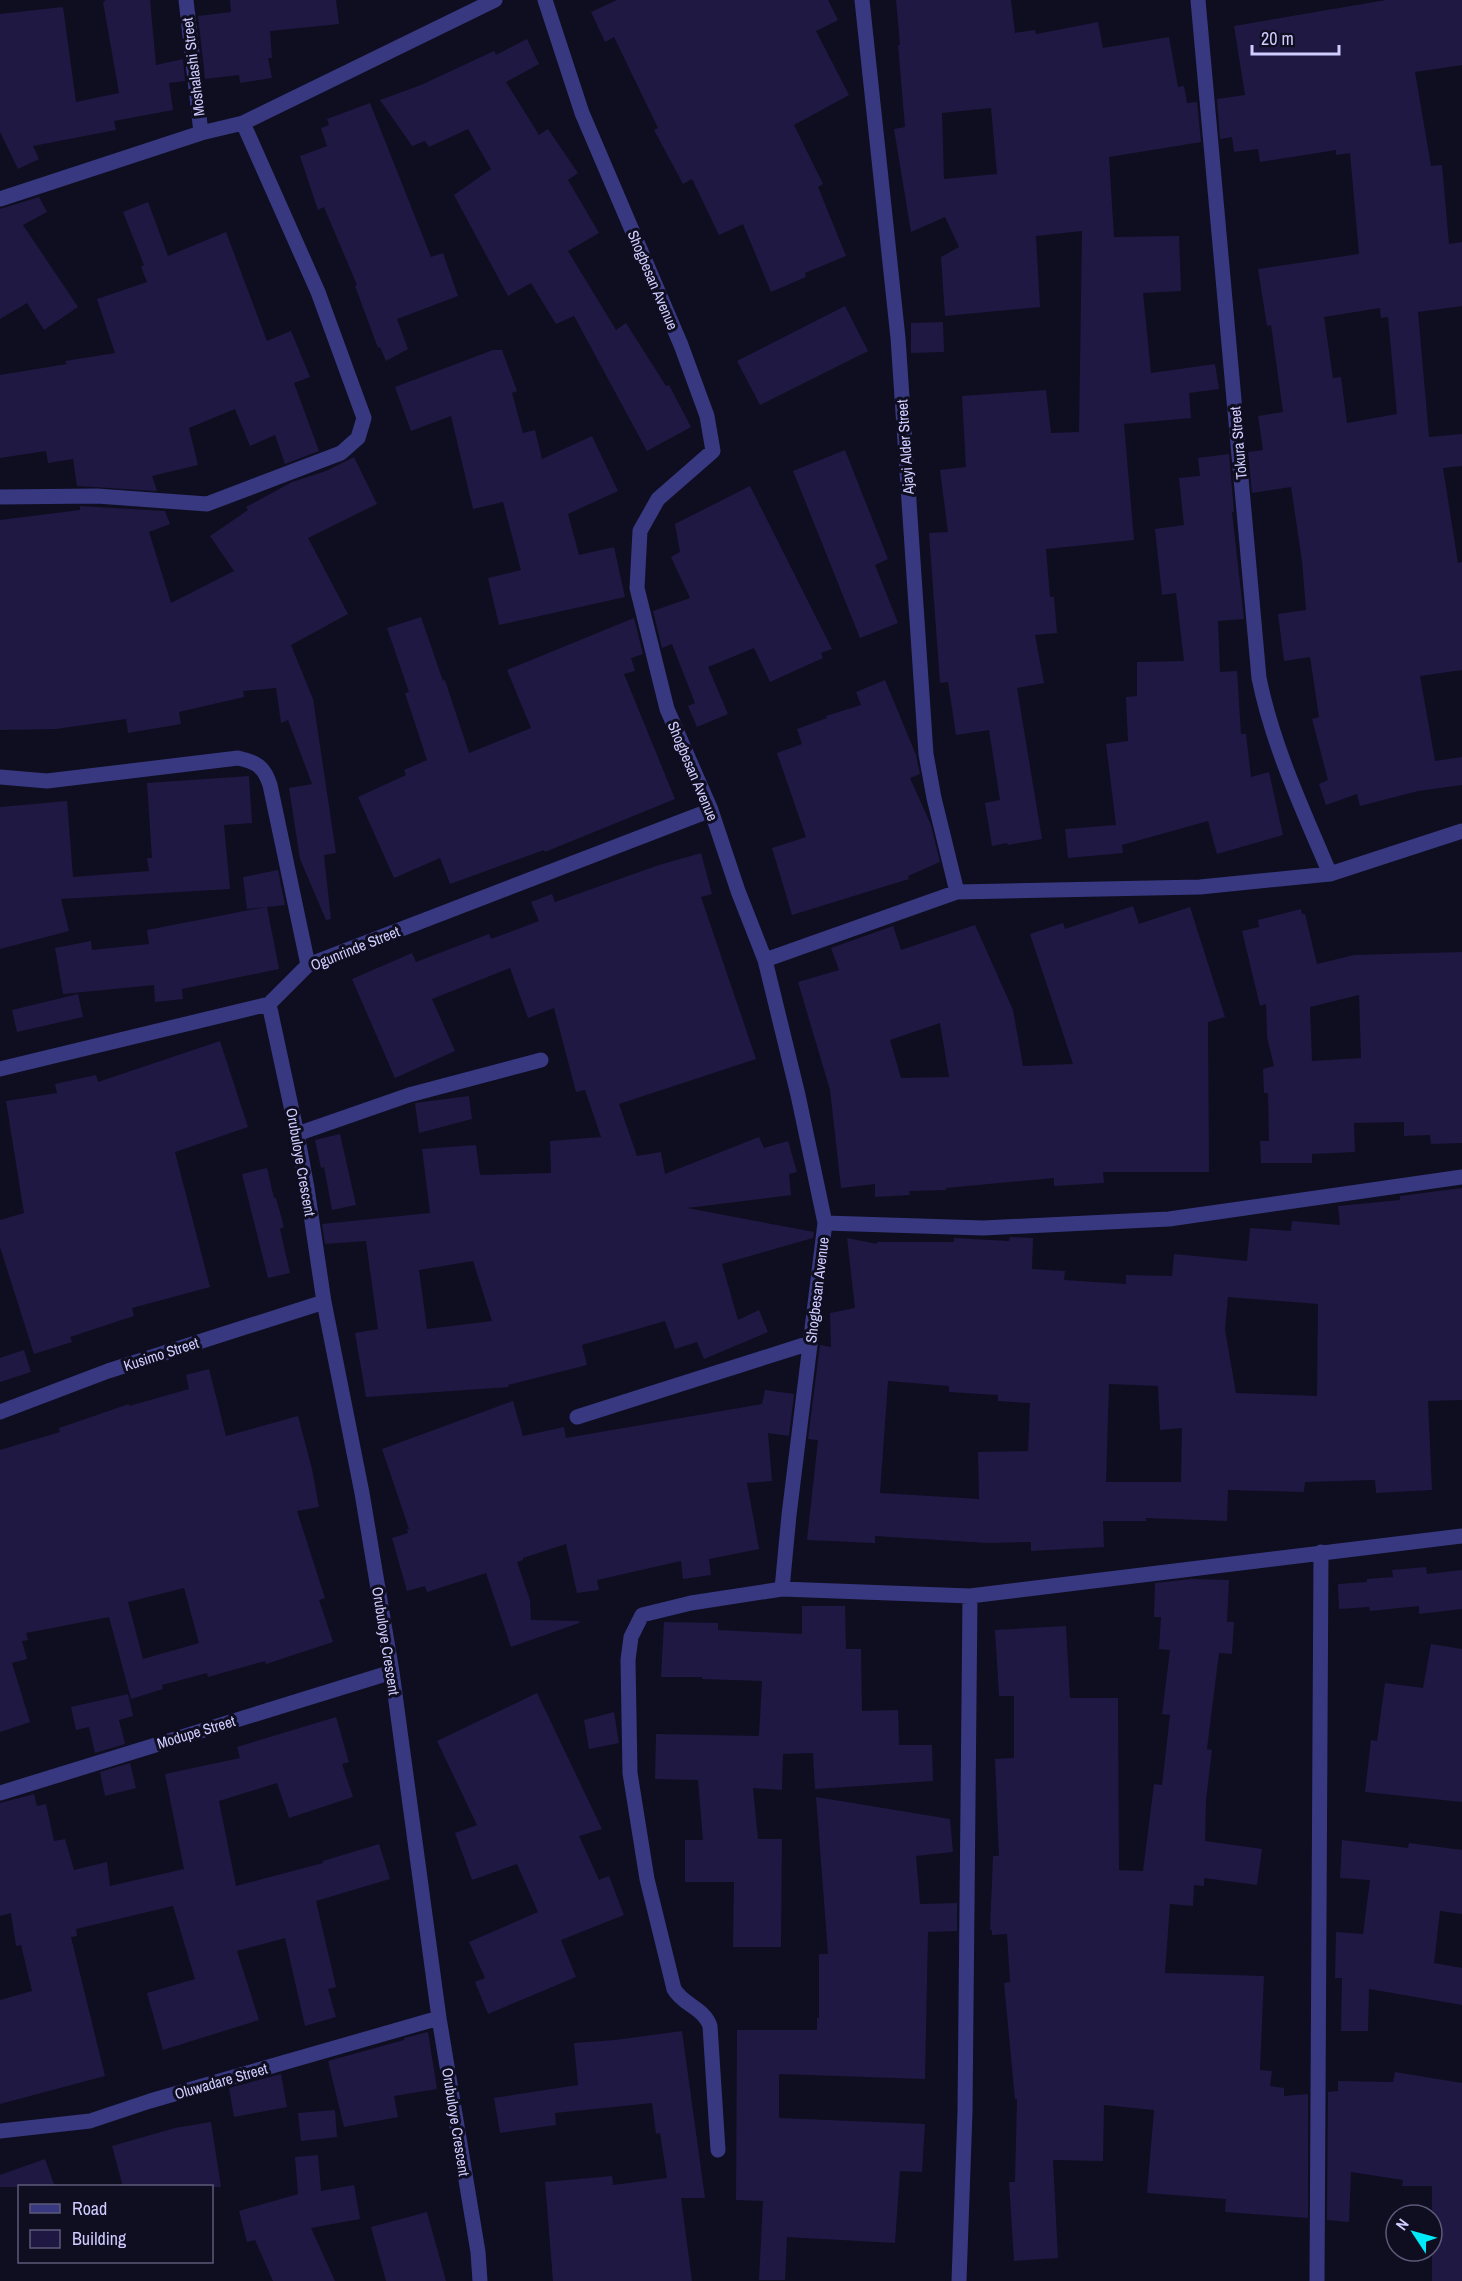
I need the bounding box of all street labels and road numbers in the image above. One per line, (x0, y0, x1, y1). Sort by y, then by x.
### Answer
street label: Moshalashi Street (176, 16, 209, 117)
street label: Shogbesan Avenue (623, 227, 684, 333)
street label: Ajayi Alder Street (891, 398, 919, 496)
street label: Tokura Street (1224, 405, 1252, 480)
street label: Shogbesan Avenue (663, 718, 724, 824)
street label: Ogunrinde Street (307, 920, 403, 975)
street label: Orubuloye Crescent (281, 1106, 321, 1218)
street label: Shogbesan Avenue (800, 1236, 834, 1344)
street label: Kusimo Street (121, 1332, 202, 1376)
street label: Orubuloye Crescent (367, 1585, 405, 1697)
street label: Modupe Street (154, 1710, 238, 1754)
street label: Oluwadare Street (172, 2058, 270, 2104)
street label: Orubuloye Crescent (437, 2066, 475, 2178)

